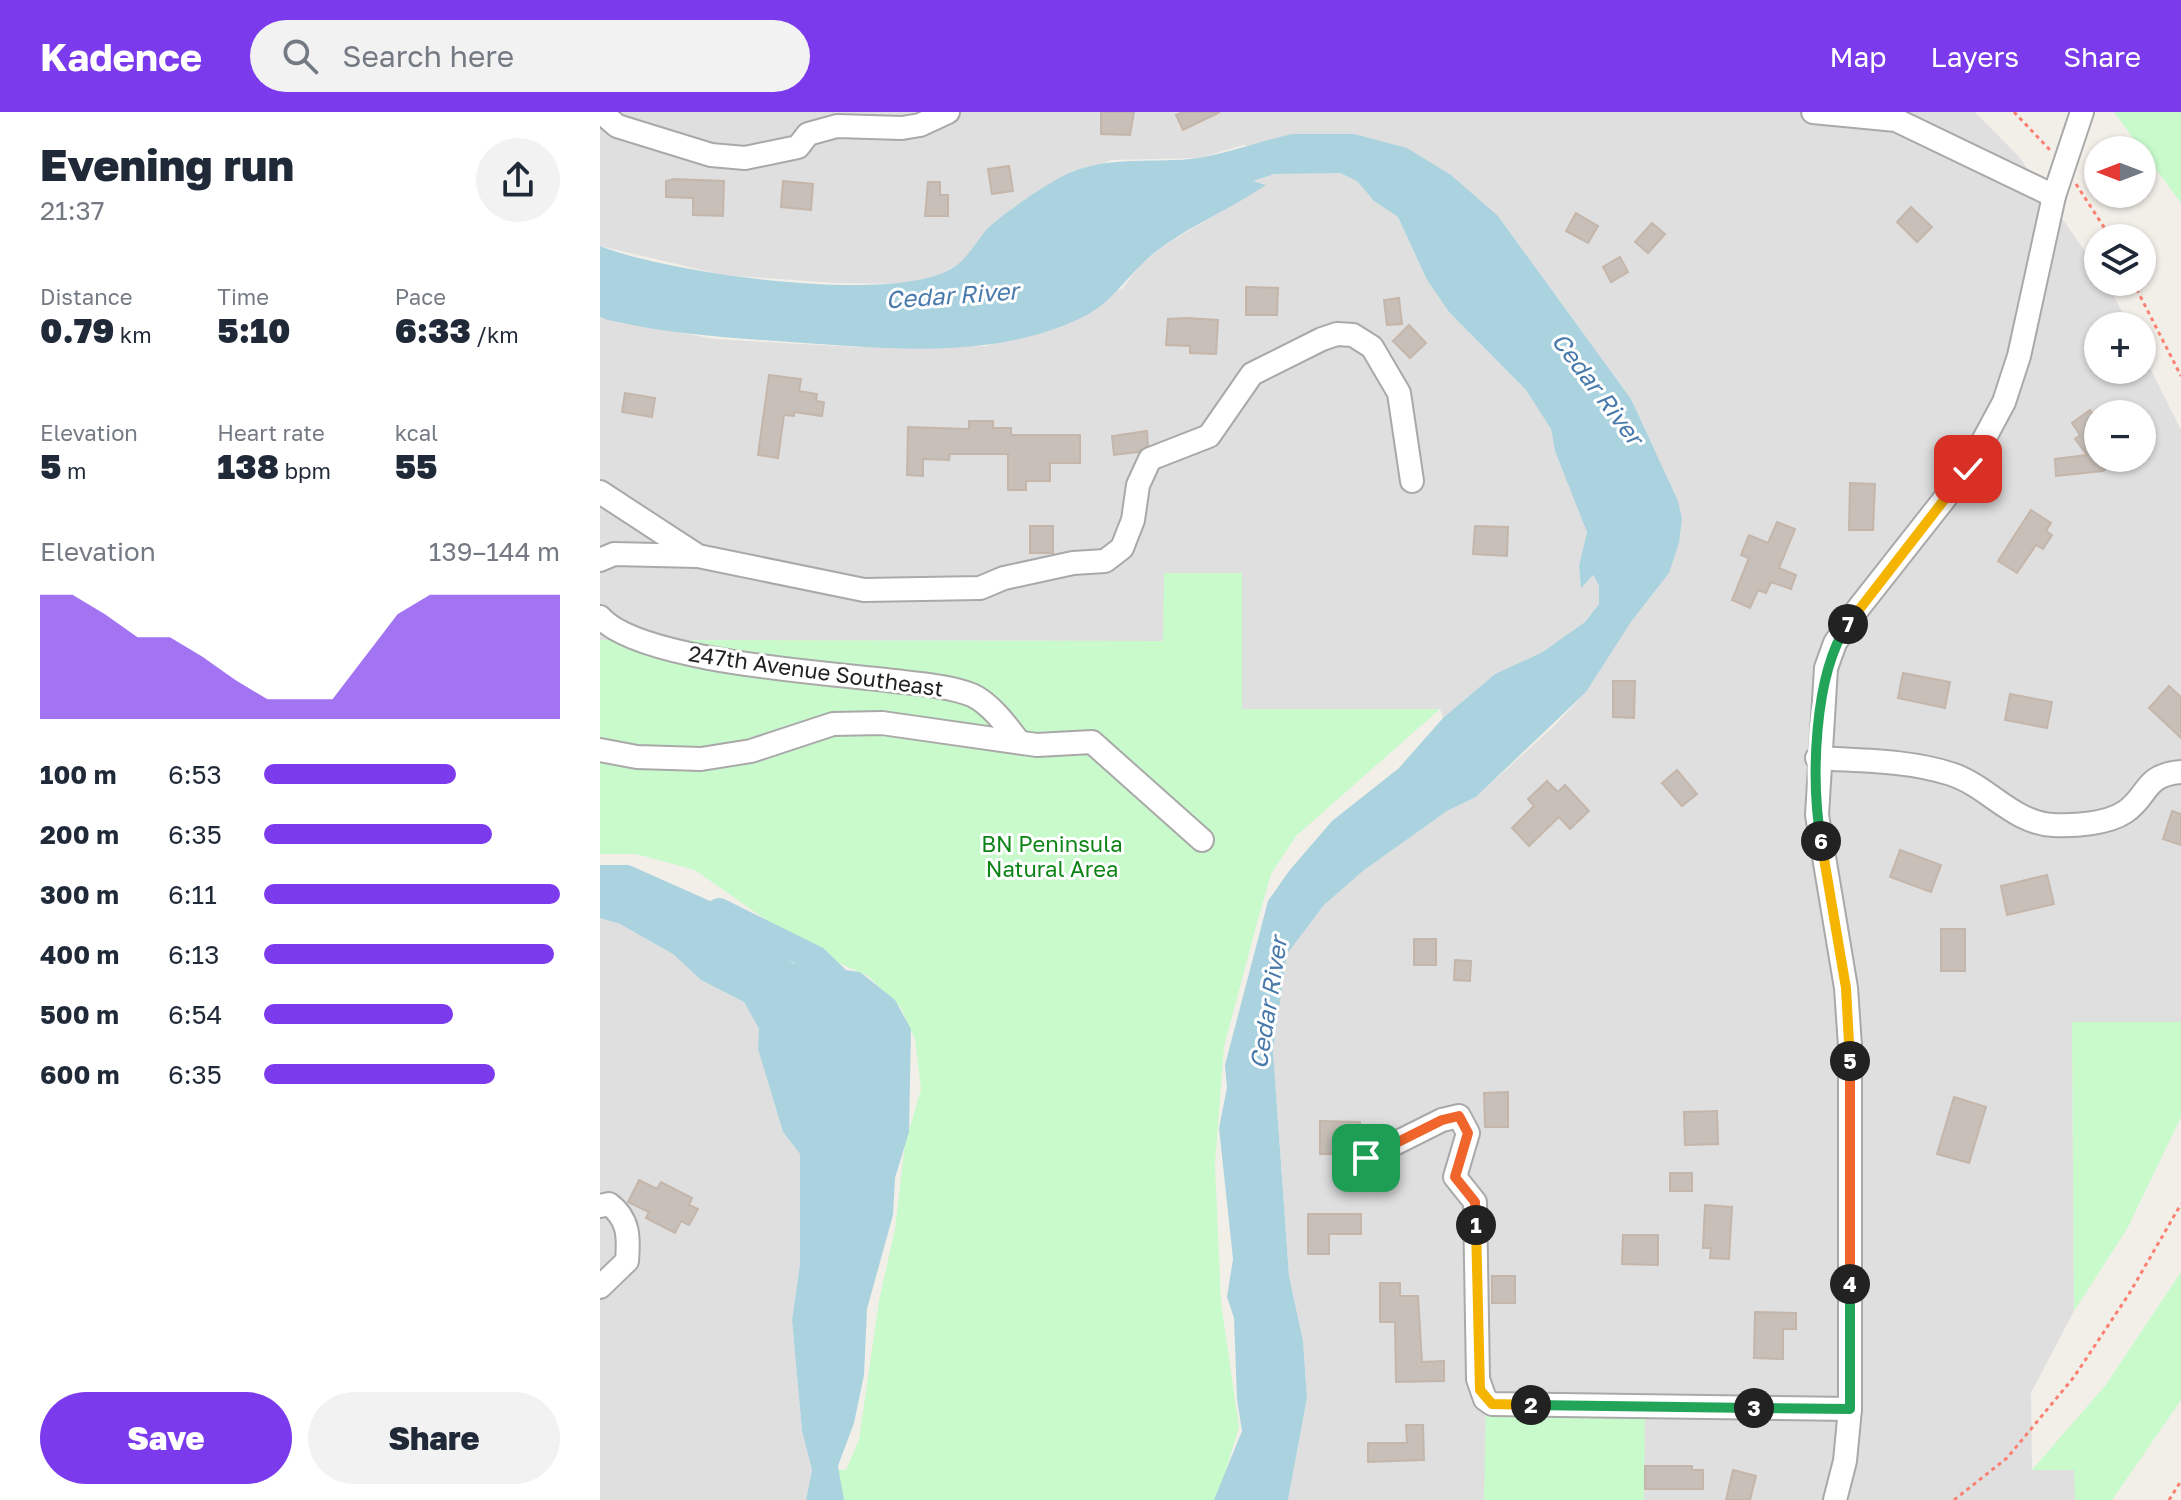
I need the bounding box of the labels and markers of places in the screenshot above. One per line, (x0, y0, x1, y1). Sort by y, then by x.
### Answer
pin (1934, 435, 2002, 503)
pin: 7 (1828, 604, 1868, 644)
pin: 6 (1801, 821, 1841, 861)
pin: 5 (1830, 1041, 1870, 1081)
pin (1332, 1124, 1400, 1192)
pin: 1 (1456, 1205, 1496, 1245)
pin: 4 (1830, 1264, 1870, 1304)
pin: 2 (1511, 1385, 1551, 1425)
pin: 3 (1734, 1388, 1774, 1428)

